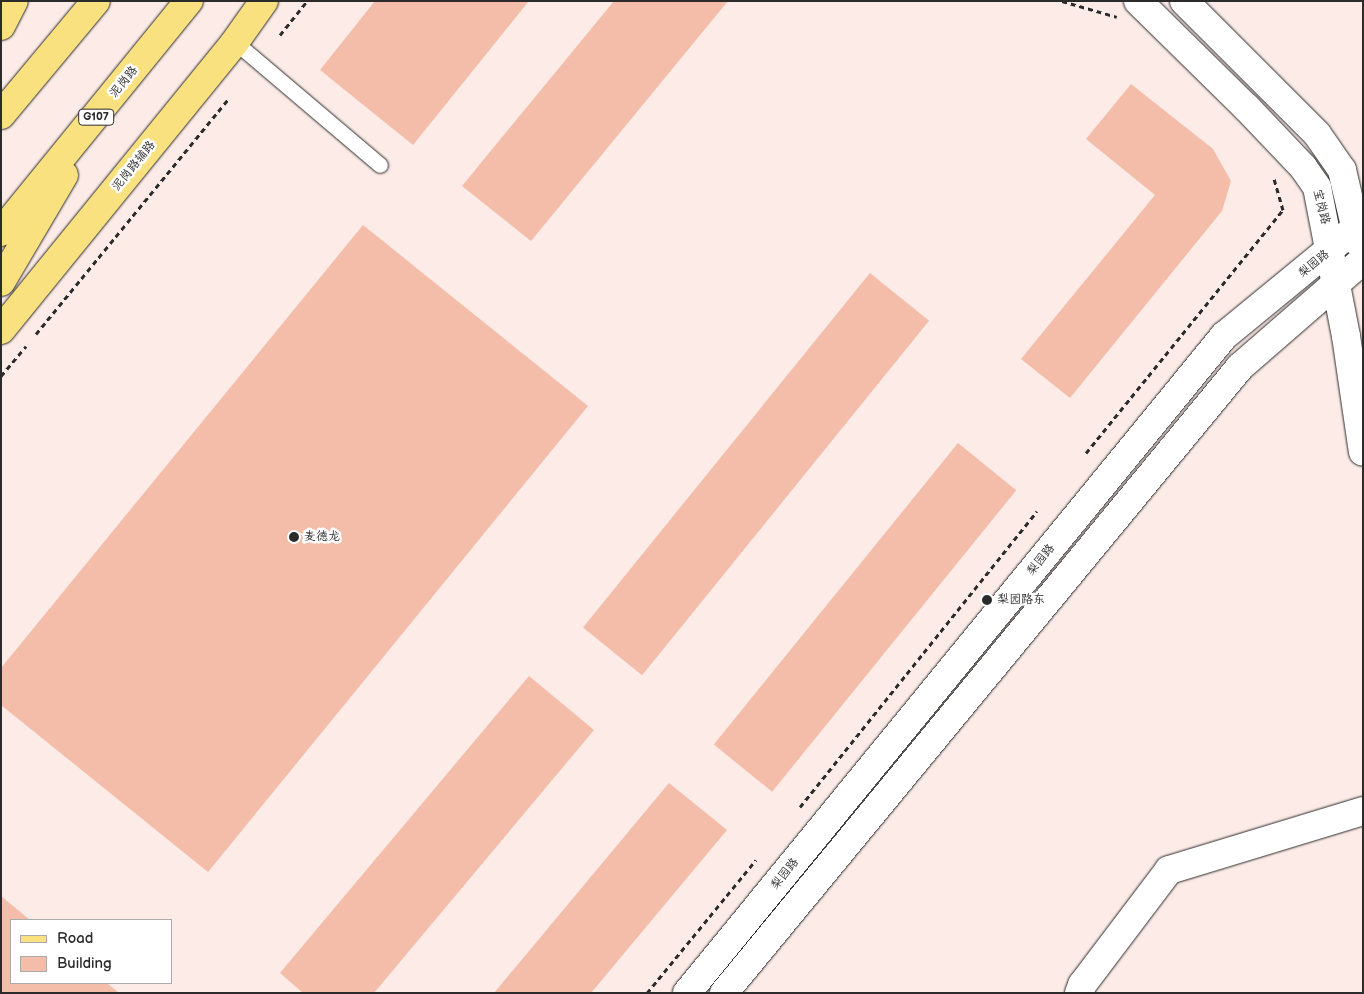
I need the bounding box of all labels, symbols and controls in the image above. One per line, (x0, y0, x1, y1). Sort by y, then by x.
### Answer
street label: 泥岗路 (107, 63, 141, 101)
road number: G107 (77, 108, 115, 125)
street label: 泥岗路辅路 (110, 138, 158, 194)
street label: 宝岗路 (1310, 188, 1332, 226)
street label: 梨园路 (1295, 247, 1333, 281)
place label: 麦德龙 (304, 530, 340, 544)
marker: 麦德龙 (288, 531, 300, 543)
street label: 梨园路 (1024, 541, 1058, 579)
place label: 梨园路东 (997, 593, 1045, 607)
marker: 梨园路东 (981, 594, 993, 606)
street label: 梨园路 (768, 855, 802, 893)
legend (10, 919, 172, 984)
text: Road (57, 929, 93, 948)
text: Building (57, 954, 112, 973)

